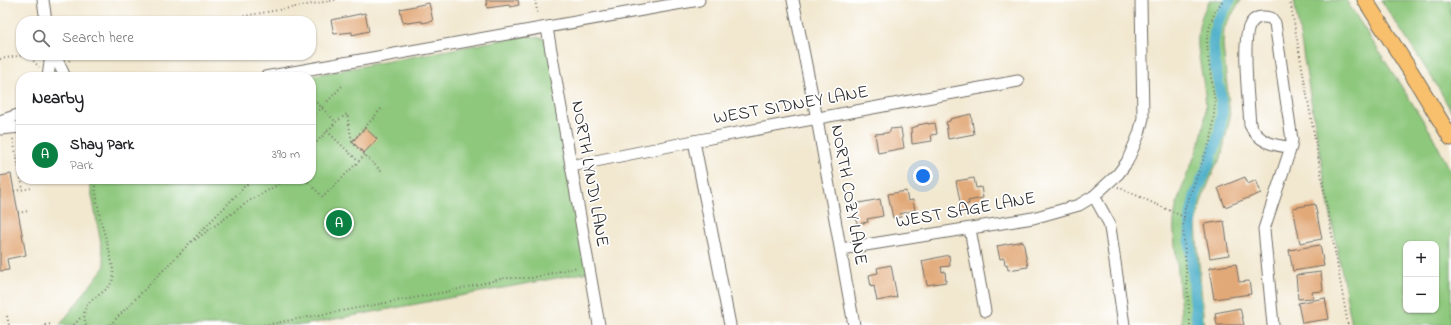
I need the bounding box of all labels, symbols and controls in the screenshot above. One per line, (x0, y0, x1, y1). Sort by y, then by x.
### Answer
search box (16, 16, 316, 60)
icon: search (30, 27, 52, 49)
text: Search here (62, 27, 134, 49)
street label: WEST SIDNEY LANE (712, 80, 871, 132)
text: Nearby (32, 86, 84, 111)
street label: NORTH LYNDI LANE (563, 99, 615, 249)
street label: NORTH COZY LANE (823, 123, 873, 267)
text: Shay Park (70, 134, 134, 156)
text: A (41, 145, 49, 164)
text: 390 m (272, 145, 300, 164)
text: Park (70, 156, 94, 175)
your location (913, 166, 933, 186)
street label: WEST SAGE LANE (894, 186, 1038, 236)
pin: A (326, 208, 352, 238)
map controls (1403, 241, 1439, 313)
button: + (1403, 241, 1439, 277)
button: − (1403, 277, 1439, 313)

